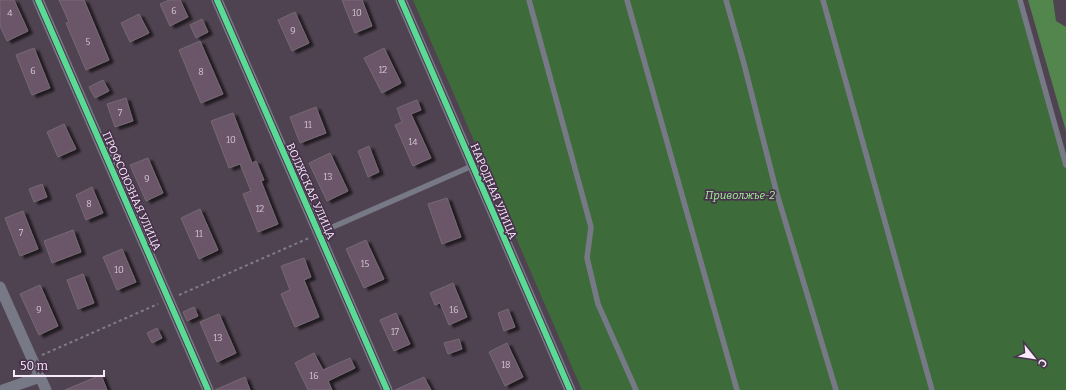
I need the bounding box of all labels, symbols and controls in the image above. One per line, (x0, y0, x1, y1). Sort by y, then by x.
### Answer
house number: 6 (171, 6, 177, 16)
house number: 4 (7, 8, 13, 18)
house number: 10 (352, 8, 362, 18)
house number: 9 (290, 26, 296, 36)
house number: 5 (86, 37, 91, 47)
house number: 12 (379, 65, 387, 75)
house number: 6 (30, 66, 36, 76)
house number: 8 (198, 67, 204, 77)
house number: 7 (118, 108, 123, 118)
house number: 11 (304, 120, 312, 130)
street label: ПРОФСОЮЗНАЯ УЛИЦА (99, 130, 164, 253)
house number: 10 (226, 135, 236, 145)
house number: 14 (409, 137, 418, 147)
street label: ВОЛЖСКАЯ УЛИЦА (283, 141, 338, 242)
street label: НАРОДНАЯ УЛИЦА (467, 141, 520, 241)
house number: 13 (324, 172, 332, 182)
house number: 9 (144, 174, 150, 184)
park label: Приволжье-2 (705, 189, 775, 202)
house number: 8 (86, 199, 92, 209)
house number: 12 (256, 204, 264, 214)
house number: 7 (19, 228, 24, 238)
house number: 11 (195, 229, 203, 239)
house number: 15 (361, 259, 369, 269)
house number: 10 (114, 265, 124, 275)
house number: 9 (36, 305, 42, 315)
house number: 16 (450, 305, 458, 315)
house number: 17 (391, 327, 400, 337)
house number: 13 (214, 333, 222, 343)
north arrow (1014, 338, 1054, 378)
scale bar (14, 352, 104, 378)
text: С (1035, 356, 1050, 369)
text: 50 m (20, 359, 49, 373)
house number: 18 (501, 360, 511, 370)
house number: 16 (310, 371, 318, 381)

